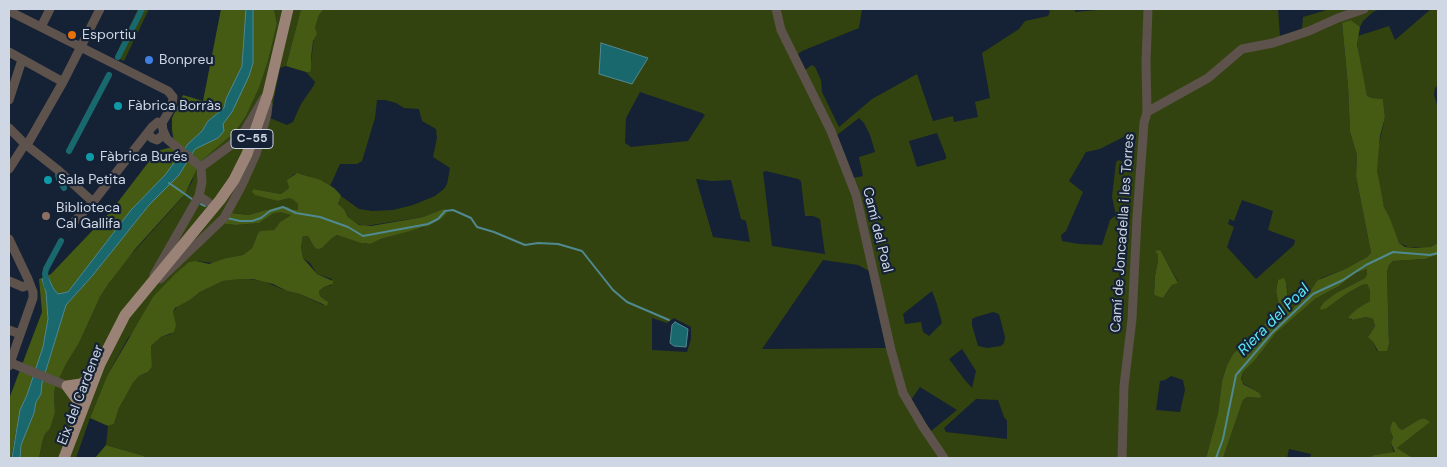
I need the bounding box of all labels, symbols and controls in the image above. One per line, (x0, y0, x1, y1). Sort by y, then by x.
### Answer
place label: Esportiu (82, 27, 136, 43)
marker: Esportiu (66, 29, 78, 41)
place label: Bonpreu (159, 52, 213, 68)
marker: Bonpreu (143, 54, 155, 66)
place label: Fàbrica Borràs (128, 98, 221, 114)
marker: Fàbrica Borràs (112, 100, 124, 112)
road number: C-55 (231, 130, 273, 148)
street label: Camí de Joncadella i les Torres (1108, 133, 1138, 333)
place label: Fàbrica Burés (100, 149, 188, 165)
marker: Fàbrica Burés (84, 151, 96, 163)
place label: Sala Petita (58, 172, 126, 188)
marker: Sala Petita (42, 174, 54, 186)
street label: Camí del Poal (858, 186, 896, 274)
place label: Biblioteca Cal Gallifa (56, 200, 120, 232)
marker: Biblioteca Cal Gallifa (40, 210, 52, 222)
water label: Riera del Poal (1235, 281, 1313, 359)
street label: Eix del Cardener (54, 343, 108, 447)

